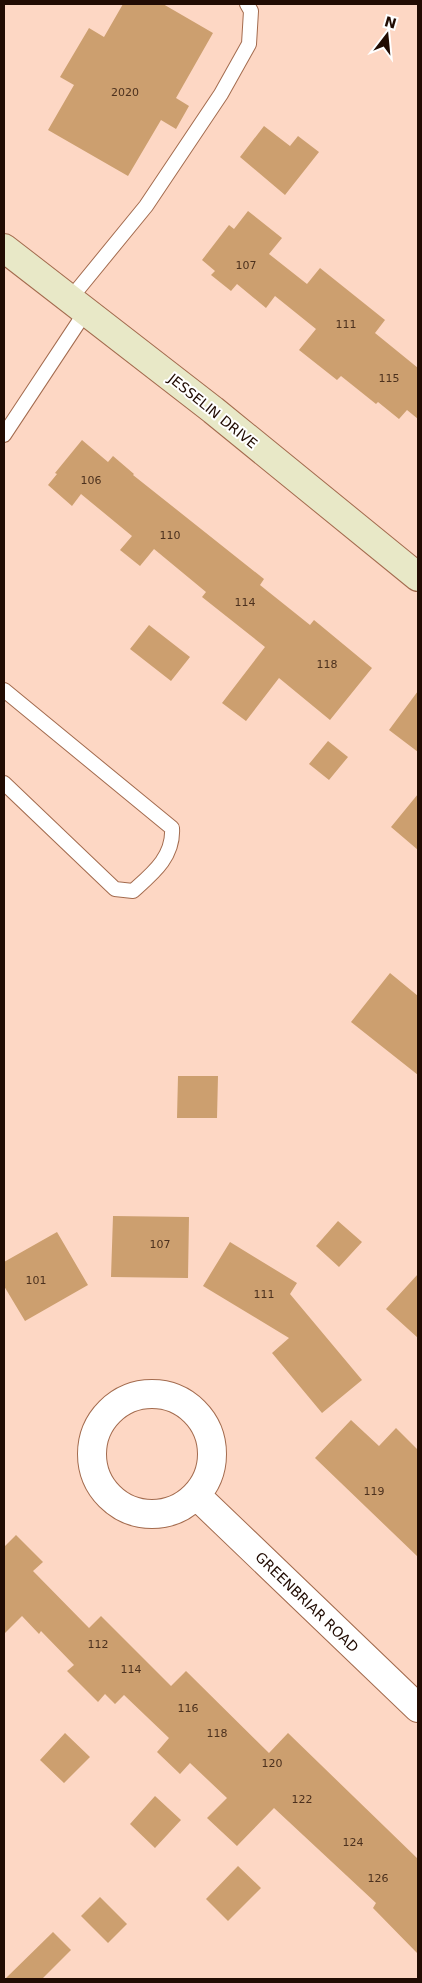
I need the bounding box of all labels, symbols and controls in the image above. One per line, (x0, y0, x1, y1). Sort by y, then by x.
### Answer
north arrow (362, 10, 412, 60)
text: N (383, 13, 398, 32)
house number: 2020 (111, 86, 139, 99)
house number: 107 (236, 259, 257, 272)
house number: 111 (336, 318, 357, 331)
street label: JESSELIN DRIVE (165, 370, 261, 452)
house number: 115 (379, 372, 400, 385)
house number: 106 (81, 474, 102, 487)
house number: 110 (160, 529, 181, 542)
house number: 114 (235, 596, 256, 609)
house number: 118 (317, 658, 338, 671)
house number: 107 (150, 1238, 171, 1251)
house number: 101 (26, 1274, 47, 1287)
house number: 111 (254, 1288, 275, 1301)
house number: 119 (364, 1485, 385, 1498)
street label: GREENBRIAR ROAD (252, 1549, 362, 1655)
house number: 112 (88, 1638, 109, 1651)
house number: 114 (121, 1663, 142, 1676)
house number: 116 (178, 1702, 199, 1715)
house number: 118 (207, 1727, 228, 1740)
house number: 120 (262, 1757, 283, 1770)
house number: 122 (292, 1793, 313, 1806)
house number: 124 (343, 1836, 364, 1849)
house number: 126 (368, 1872, 389, 1885)

